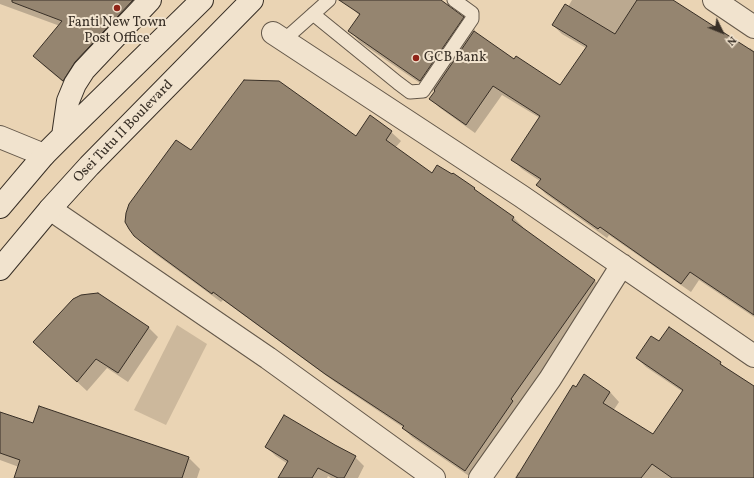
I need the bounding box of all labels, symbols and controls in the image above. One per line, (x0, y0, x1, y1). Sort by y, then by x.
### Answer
marker: Fanti New Town Post Office (112, 3, 122, 13)
north arrow (702, 12, 742, 52)
place label: Fanti New Town Post Office (68, 15, 166, 48)
text: N (723, 32, 739, 49)
place label: GCB Bank (424, 50, 487, 66)
marker: GCB Bank (411, 53, 421, 63)
street label: Osei Tutu II Boulevard (71, 77, 177, 187)

